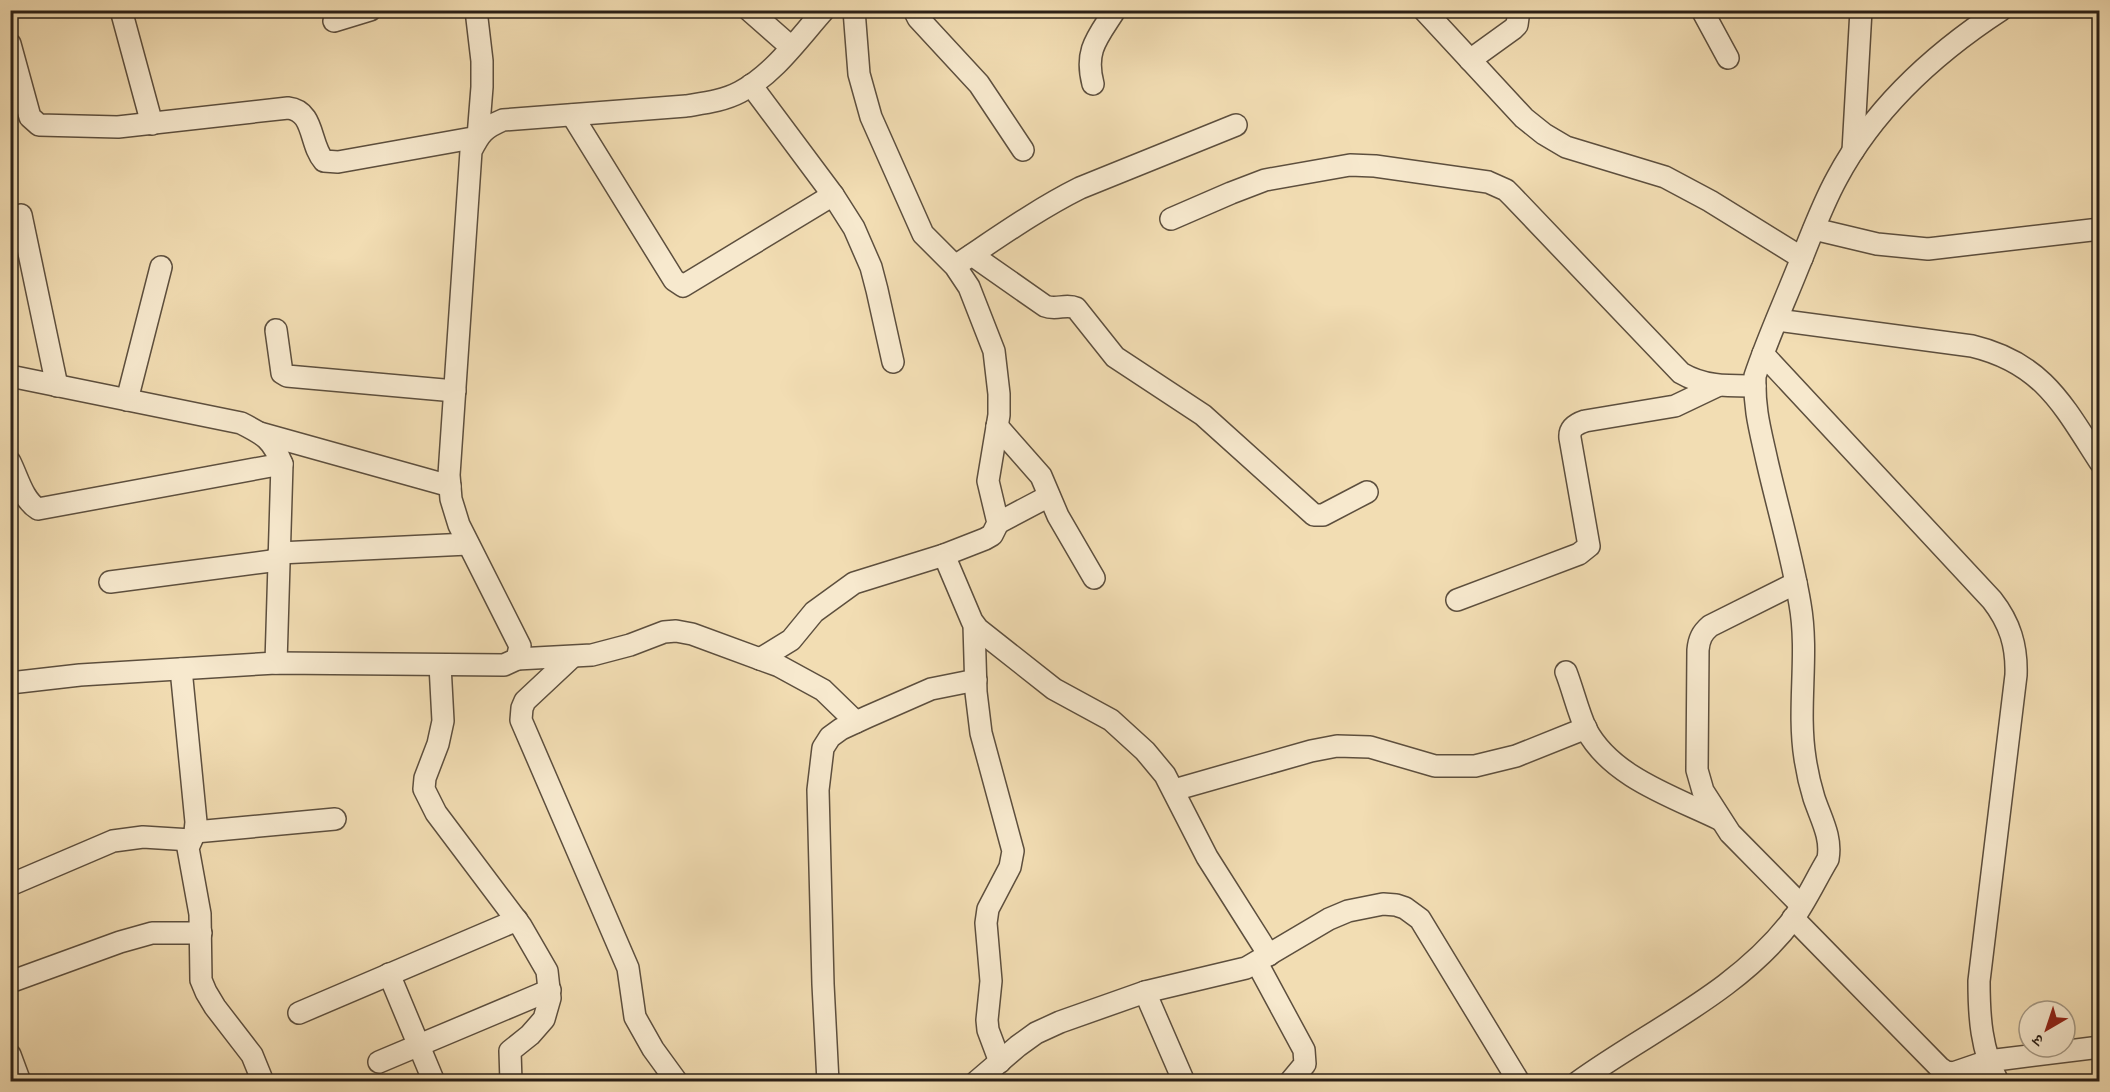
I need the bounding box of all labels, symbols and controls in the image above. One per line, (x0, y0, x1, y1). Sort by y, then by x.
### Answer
north arrow (2017, 999, 2077, 1059)
text: उ (2027, 1028, 2048, 1051)

